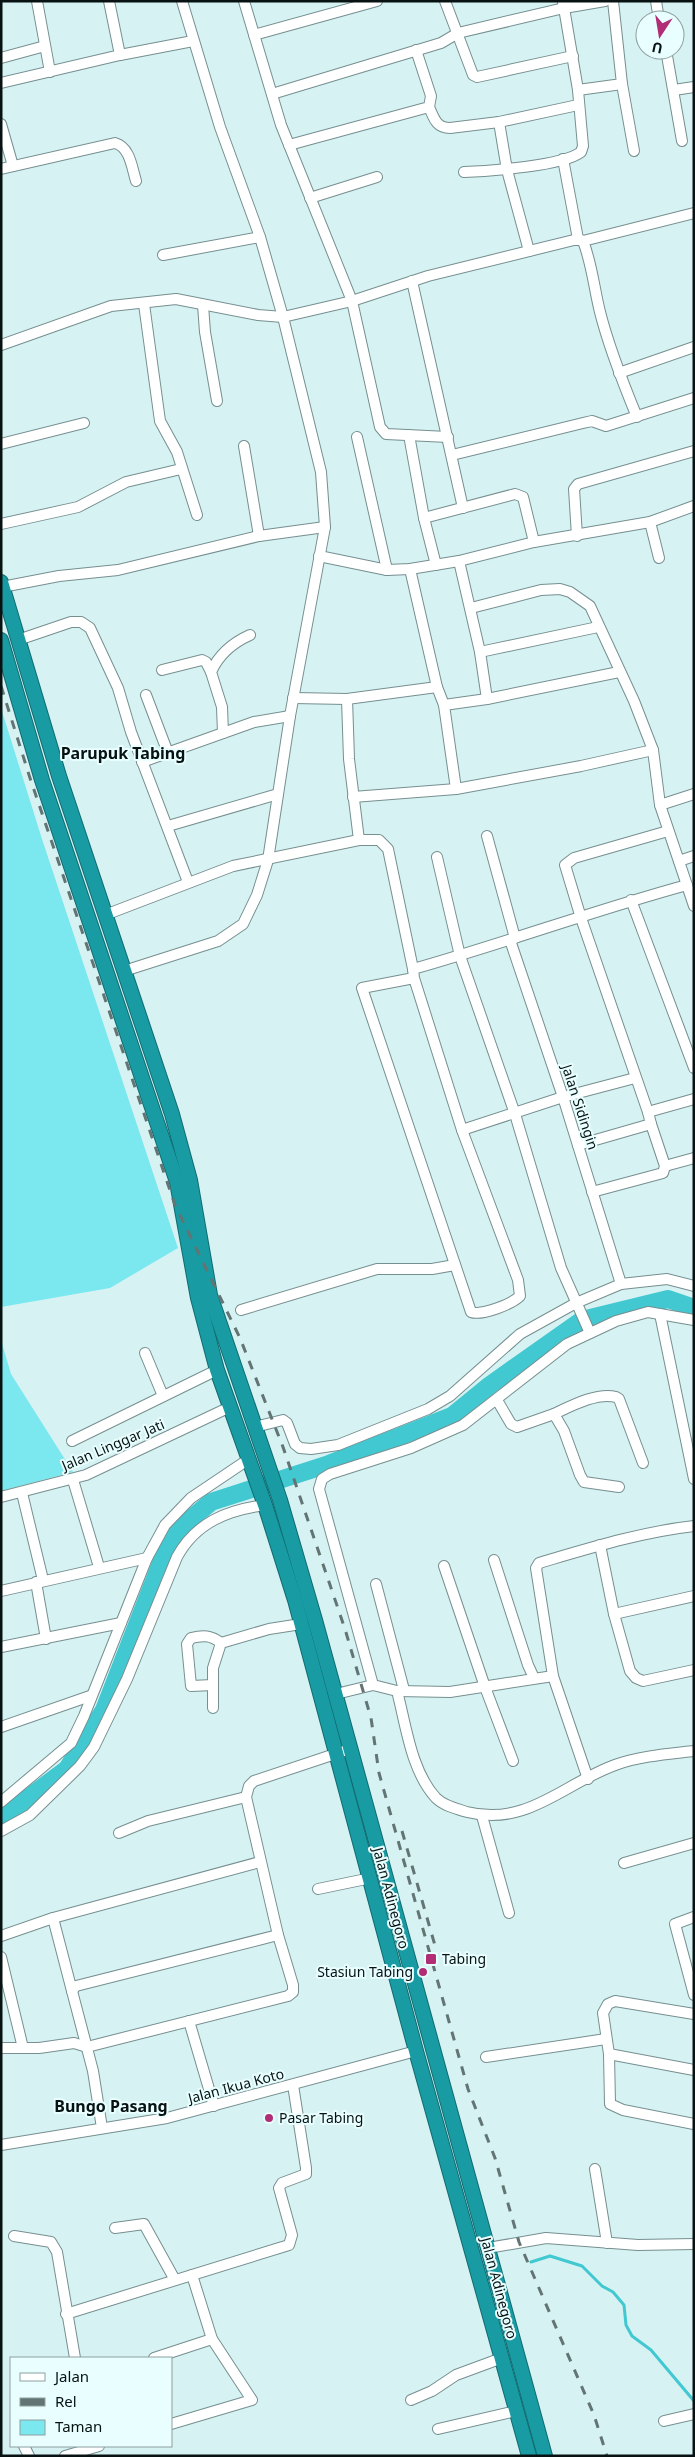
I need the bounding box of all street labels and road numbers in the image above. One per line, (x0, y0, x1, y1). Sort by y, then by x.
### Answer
street label: Jalan Sidingin (557, 1060, 603, 1152)
street label: Jalan Linggar Jati (57, 1414, 167, 1476)
street label: Jalan Adinegoro (368, 1843, 414, 1951)
street label: Jalan Ikua Koto (184, 2064, 286, 2108)
street label: Jalan Adinegoro (476, 2233, 522, 2341)

